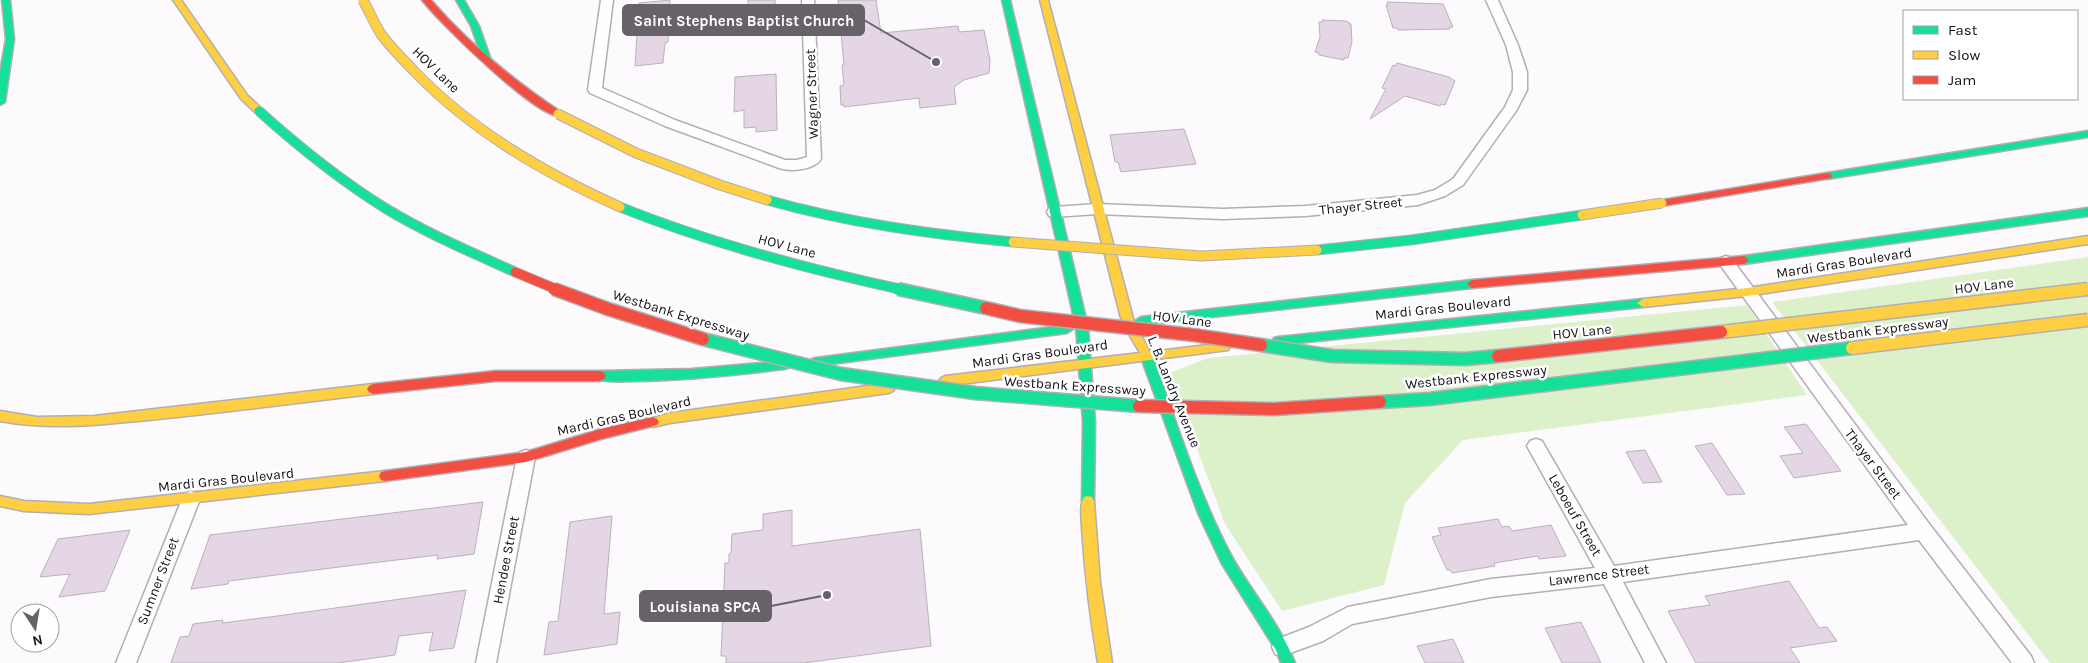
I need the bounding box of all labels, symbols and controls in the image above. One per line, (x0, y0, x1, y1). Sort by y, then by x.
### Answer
callout: Saint Stephens Baptist Church (623, 5, 864, 35)
legend (1903, 10, 2078, 100)
text: Saint Stephens Baptist Church (634, 12, 854, 30)
text: Fast (1948, 21, 1978, 39)
street label: HOV Lane (409, 43, 463, 97)
text: Slow (1948, 46, 1980, 64)
street label: Wagner Street (802, 49, 822, 139)
text: Jam (1948, 71, 1976, 89)
street label: Thayer Street (1318, 193, 1404, 219)
street label: HOV Lane (756, 230, 818, 262)
street label: Mardi Gras Boulevard (1775, 244, 1913, 282)
street label: HOV Lane (1953, 274, 2015, 298)
street label: Westbank Expressway (611, 286, 752, 344)
street label: Mardi Gras Boulevard (1374, 292, 1512, 324)
street label: HOV Lane (1151, 307, 1213, 331)
street label: Westbank Expressway (1806, 313, 1950, 347)
street label: HOV Lane (1552, 320, 1612, 344)
street label: L. B. Landry Avenue (1144, 334, 1204, 450)
street label: Mardi Gras Boulevard (971, 336, 1109, 372)
street label: Westbank Expressway (1404, 361, 1548, 393)
street label: Westbank Expressway (1004, 373, 1147, 399)
street label: Mardi Gras Boulevard (555, 392, 693, 440)
street label: Thayer Street (1841, 425, 1905, 503)
street label: Mardi Gras Boulevard (157, 464, 295, 496)
street label: Leboeuf Street (1545, 471, 1605, 559)
street label: Hendee Street (489, 514, 523, 606)
street label: Sumner Street (133, 535, 183, 627)
street label: Lawrence Street (1548, 560, 1650, 590)
callout: Louisiana SPCA (640, 591, 771, 621)
text: Louisiana SPCA (650, 598, 761, 616)
north arrow (10, 603, 60, 653)
text: N (31, 631, 44, 650)

